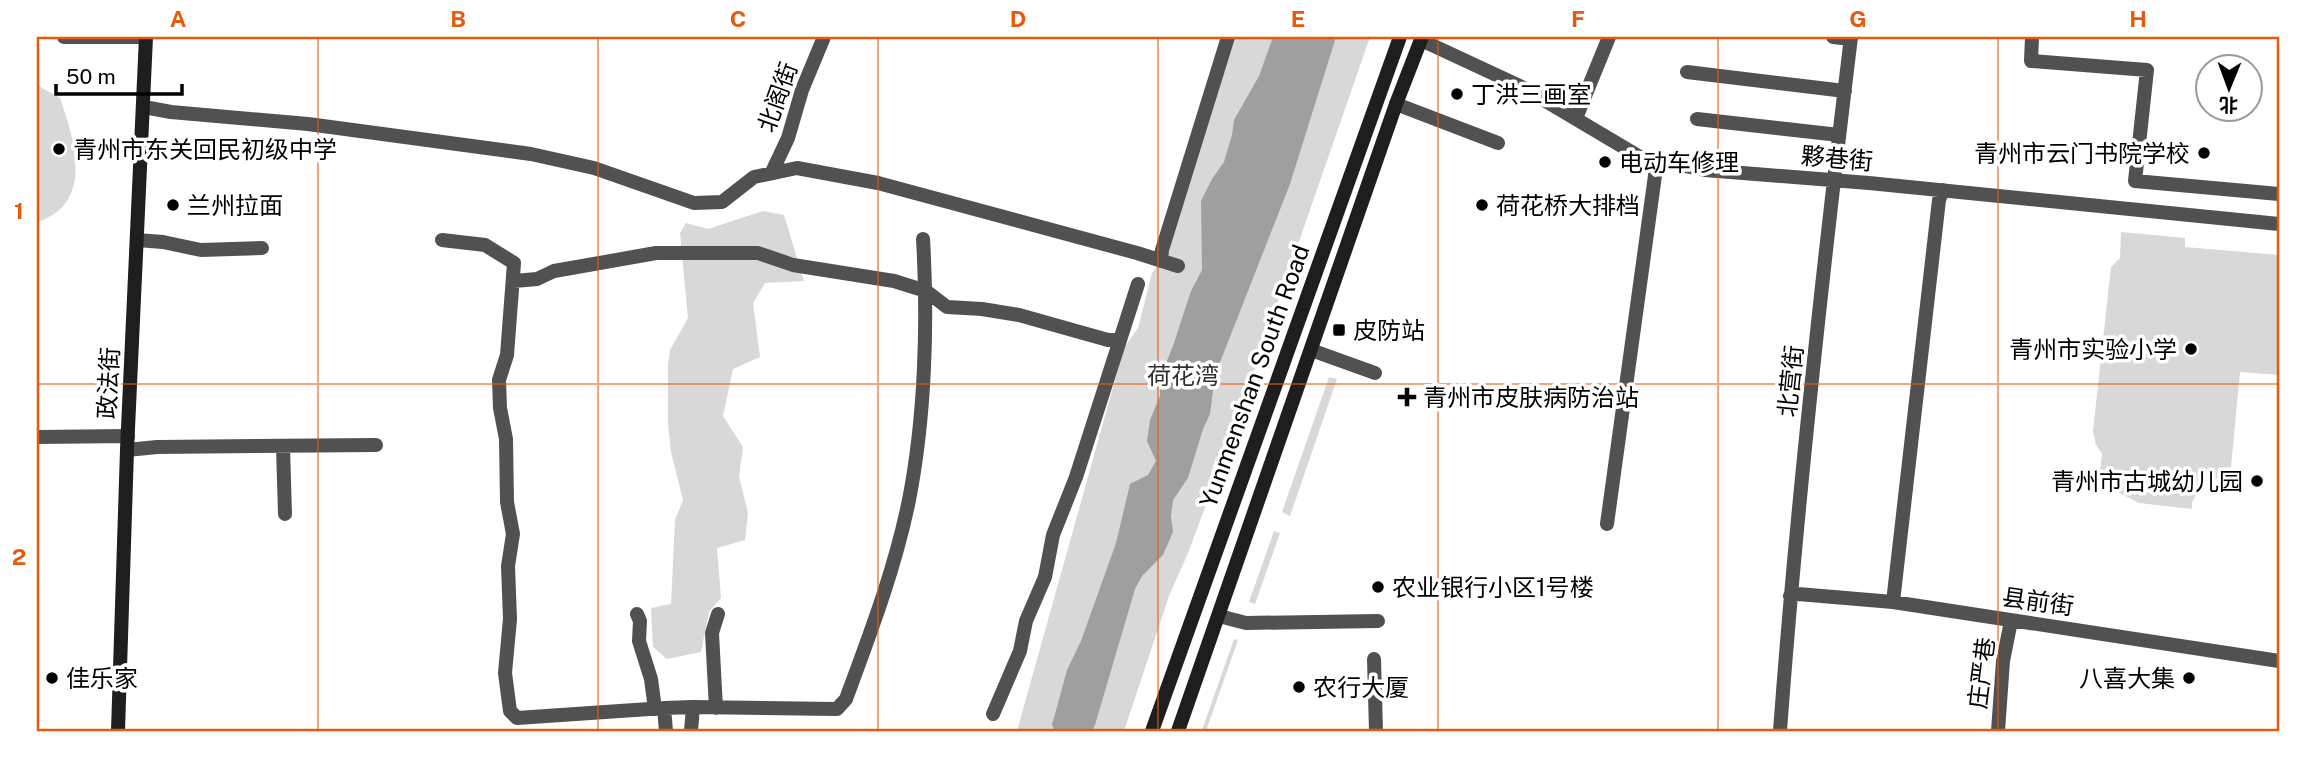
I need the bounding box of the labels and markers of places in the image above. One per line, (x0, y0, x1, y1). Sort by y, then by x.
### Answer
place label: 丁洪三画室 (1471, 80, 1591, 108)
marker: 丁洪三画室 (1449, 86, 1465, 102)
place label: 青州市东关回民初级中学 (73, 135, 337, 163)
place label: 青州市云门书院学校 (1974, 139, 2190, 167)
marker: 青州市东关回民初级中学 (51, 141, 67, 157)
marker: 青州市云门书院学校 (2196, 145, 2212, 161)
place label: 电动车修理 (1619, 148, 1739, 176)
marker: 电动车修理 (1597, 154, 1613, 170)
place label: 兰州拉面 (187, 191, 283, 219)
place label: 荷花桥大排档 (1496, 191, 1640, 219)
marker: 兰州拉面 (165, 197, 181, 213)
marker: 荷花桥大排档 (1474, 197, 1490, 213)
place label: 皮防站 (1353, 316, 1425, 344)
marker: 皮防站 (1331, 322, 1347, 338)
place label: 青州市实验小学 (2009, 335, 2177, 363)
marker: 青州市实验小学 (2183, 341, 2199, 357)
place label: 青州市皮肤病防治站 (1423, 383, 1639, 411)
marker: 青州市皮肤病防治站 (1397, 387, 1417, 407)
place label: 青州市古城幼儿园 (2051, 467, 2243, 495)
marker: 青州市古城幼儿园 (2249, 473, 2265, 489)
place label: 农业银行小区1号楼 (1392, 573, 1594, 601)
marker: 农业银行小区1号楼 (1370, 579, 1386, 595)
place label: 佳乐家 (66, 664, 138, 692)
place label: 八喜大集 (2079, 664, 2175, 692)
marker: 佳乐家 (44, 670, 60, 686)
marker: 八喜大集 (2181, 670, 2197, 686)
place label: 农行大厦 (1313, 673, 1409, 701)
marker: 农行大厦 (1291, 679, 1307, 695)

